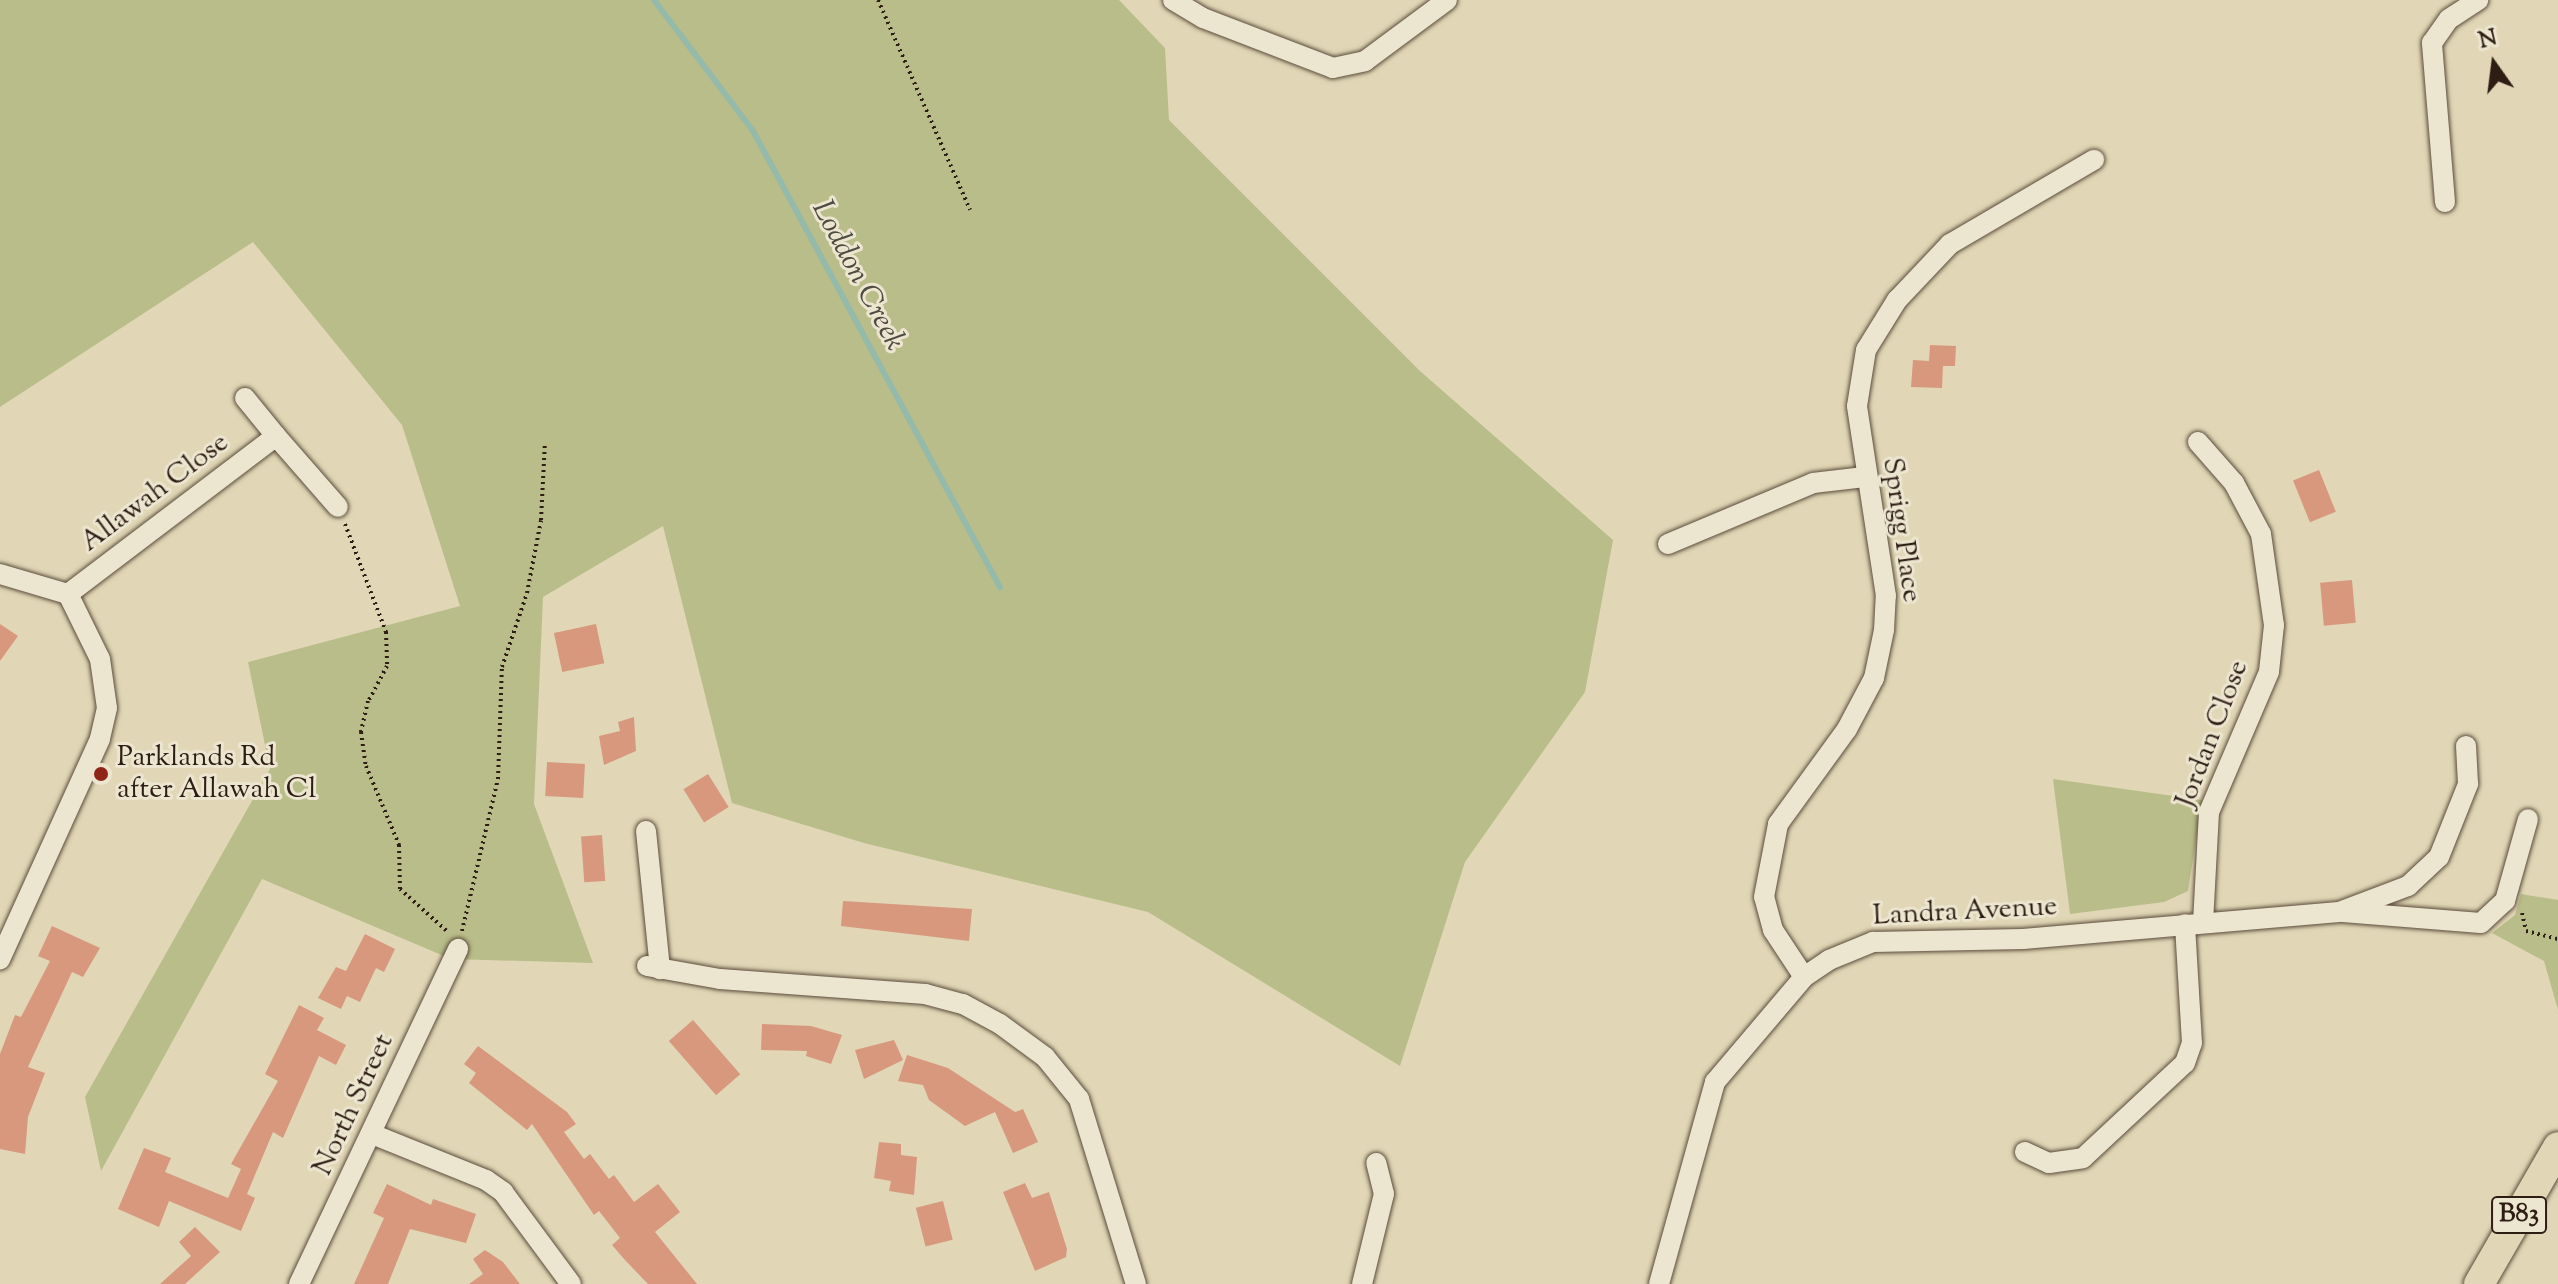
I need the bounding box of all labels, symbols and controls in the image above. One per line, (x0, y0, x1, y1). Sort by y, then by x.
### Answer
text: N (2476, 23, 2501, 58)
north arrow (2454, 24, 2534, 104)
water label: Loddon Creek (802, 195, 912, 357)
street label: Allawah Close (74, 426, 236, 560)
street label: Sprigg Place (1874, 456, 1928, 604)
street label: Jordan Close (2170, 656, 2256, 812)
place label: Parklands Rd after Allawah Cl (117, 741, 316, 807)
marker: Parklands Rd after Allawah Cl (92, 765, 110, 783)
street label: Landra Avenue (1872, 890, 2058, 934)
street label: North Street (307, 1029, 401, 1181)
road number: B83 (2491, 1193, 2547, 1237)

